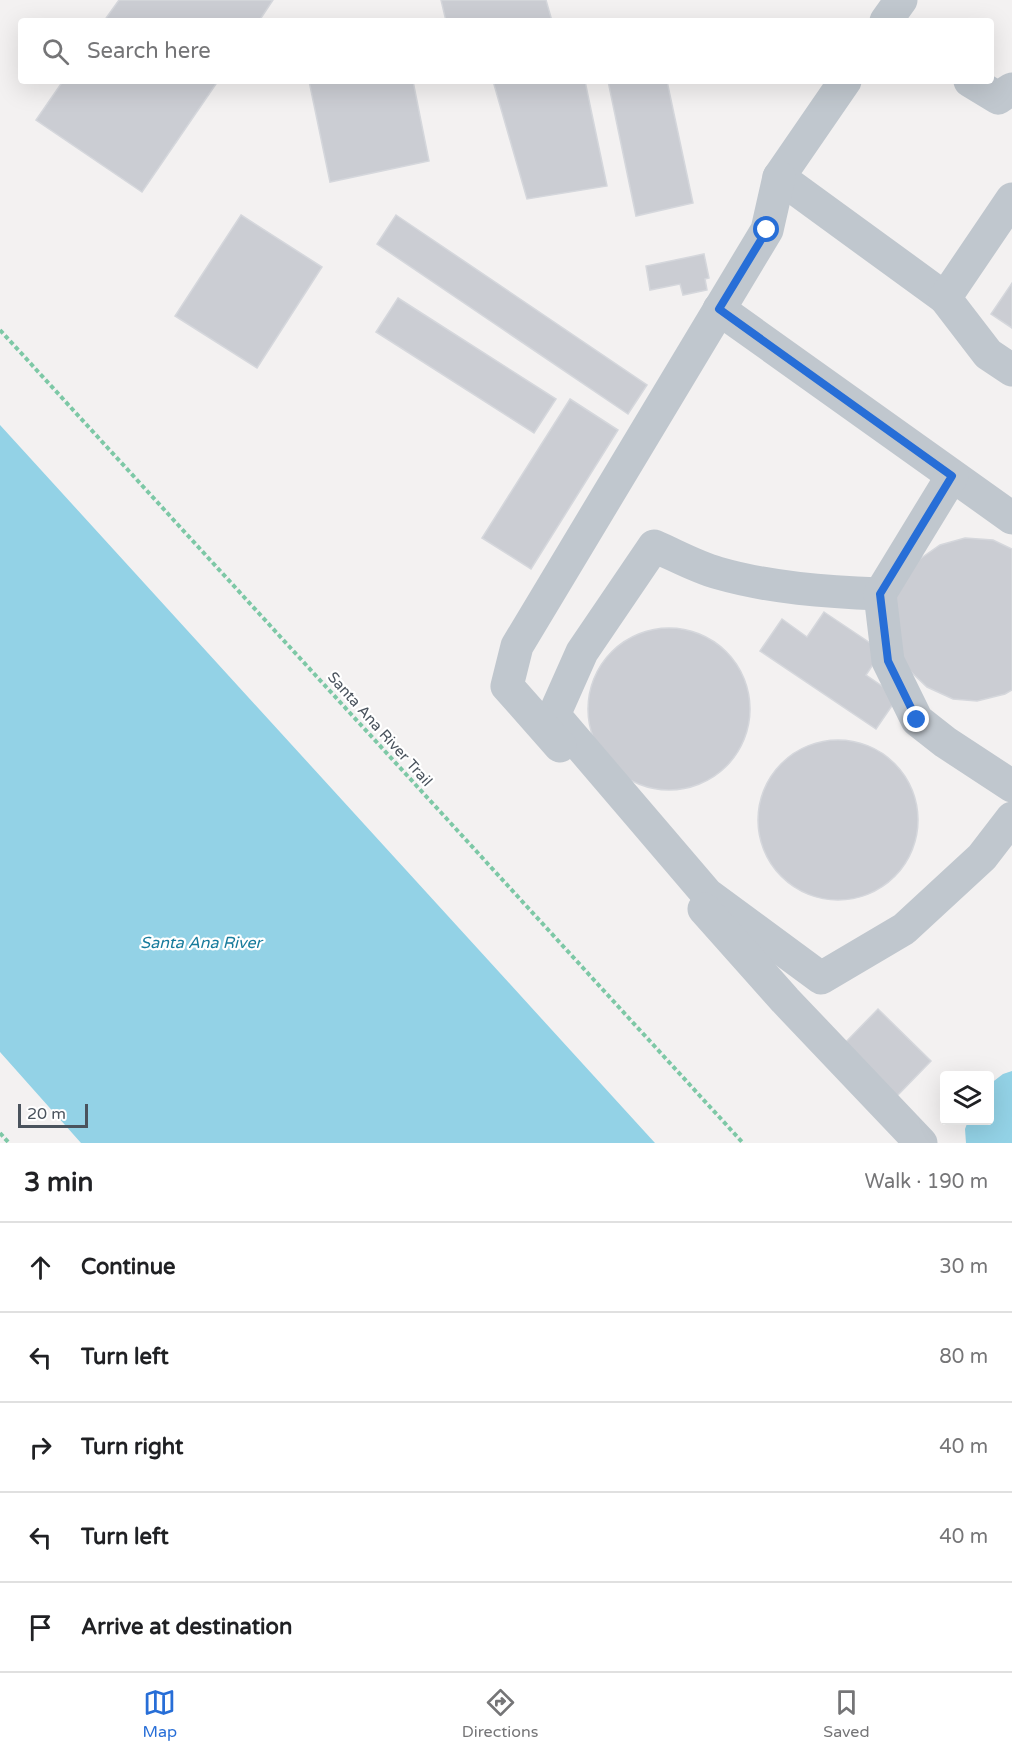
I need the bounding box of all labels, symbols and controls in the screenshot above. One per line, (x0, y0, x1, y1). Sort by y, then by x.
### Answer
search box (18, 18, 994, 84)
icon: search (39, 35, 72, 68)
text: Search here (87, 38, 211, 64)
route start (753, 216, 779, 242)
street label: Santa Ana River Trail (324, 668, 436, 790)
route end (903, 706, 929, 732)
water label: Santa Ana River (140, 933, 264, 953)
map controls (940, 1071, 994, 1125)
button: layers (940, 1071, 994, 1125)
scale bar (18, 1101, 88, 1128)
text: 20 m (27, 1104, 66, 1124)
text: 3 min (24, 1167, 93, 1198)
text: Walk · 190 m (865, 1170, 988, 1194)
icon: ahead (24, 1251, 57, 1284)
text: Continue (81, 1254, 176, 1280)
text: 30 m (939, 1255, 988, 1279)
icon: left (24, 1341, 57, 1374)
text: Turn left (81, 1344, 169, 1370)
text: 80 m (939, 1345, 988, 1369)
icon: right (24, 1431, 57, 1464)
text: Turn right (81, 1434, 183, 1460)
text: 40 m (939, 1435, 988, 1459)
icon: left (24, 1521, 57, 1554)
text: Turn left (81, 1524, 169, 1550)
text: 40 m (939, 1525, 988, 1549)
icon: arrive (24, 1611, 57, 1644)
text: Arrive at destination (81, 1614, 292, 1640)
tab: Map (142, 1686, 177, 1742)
tab: Directions (462, 1686, 538, 1742)
tab: Saved (823, 1686, 870, 1742)

